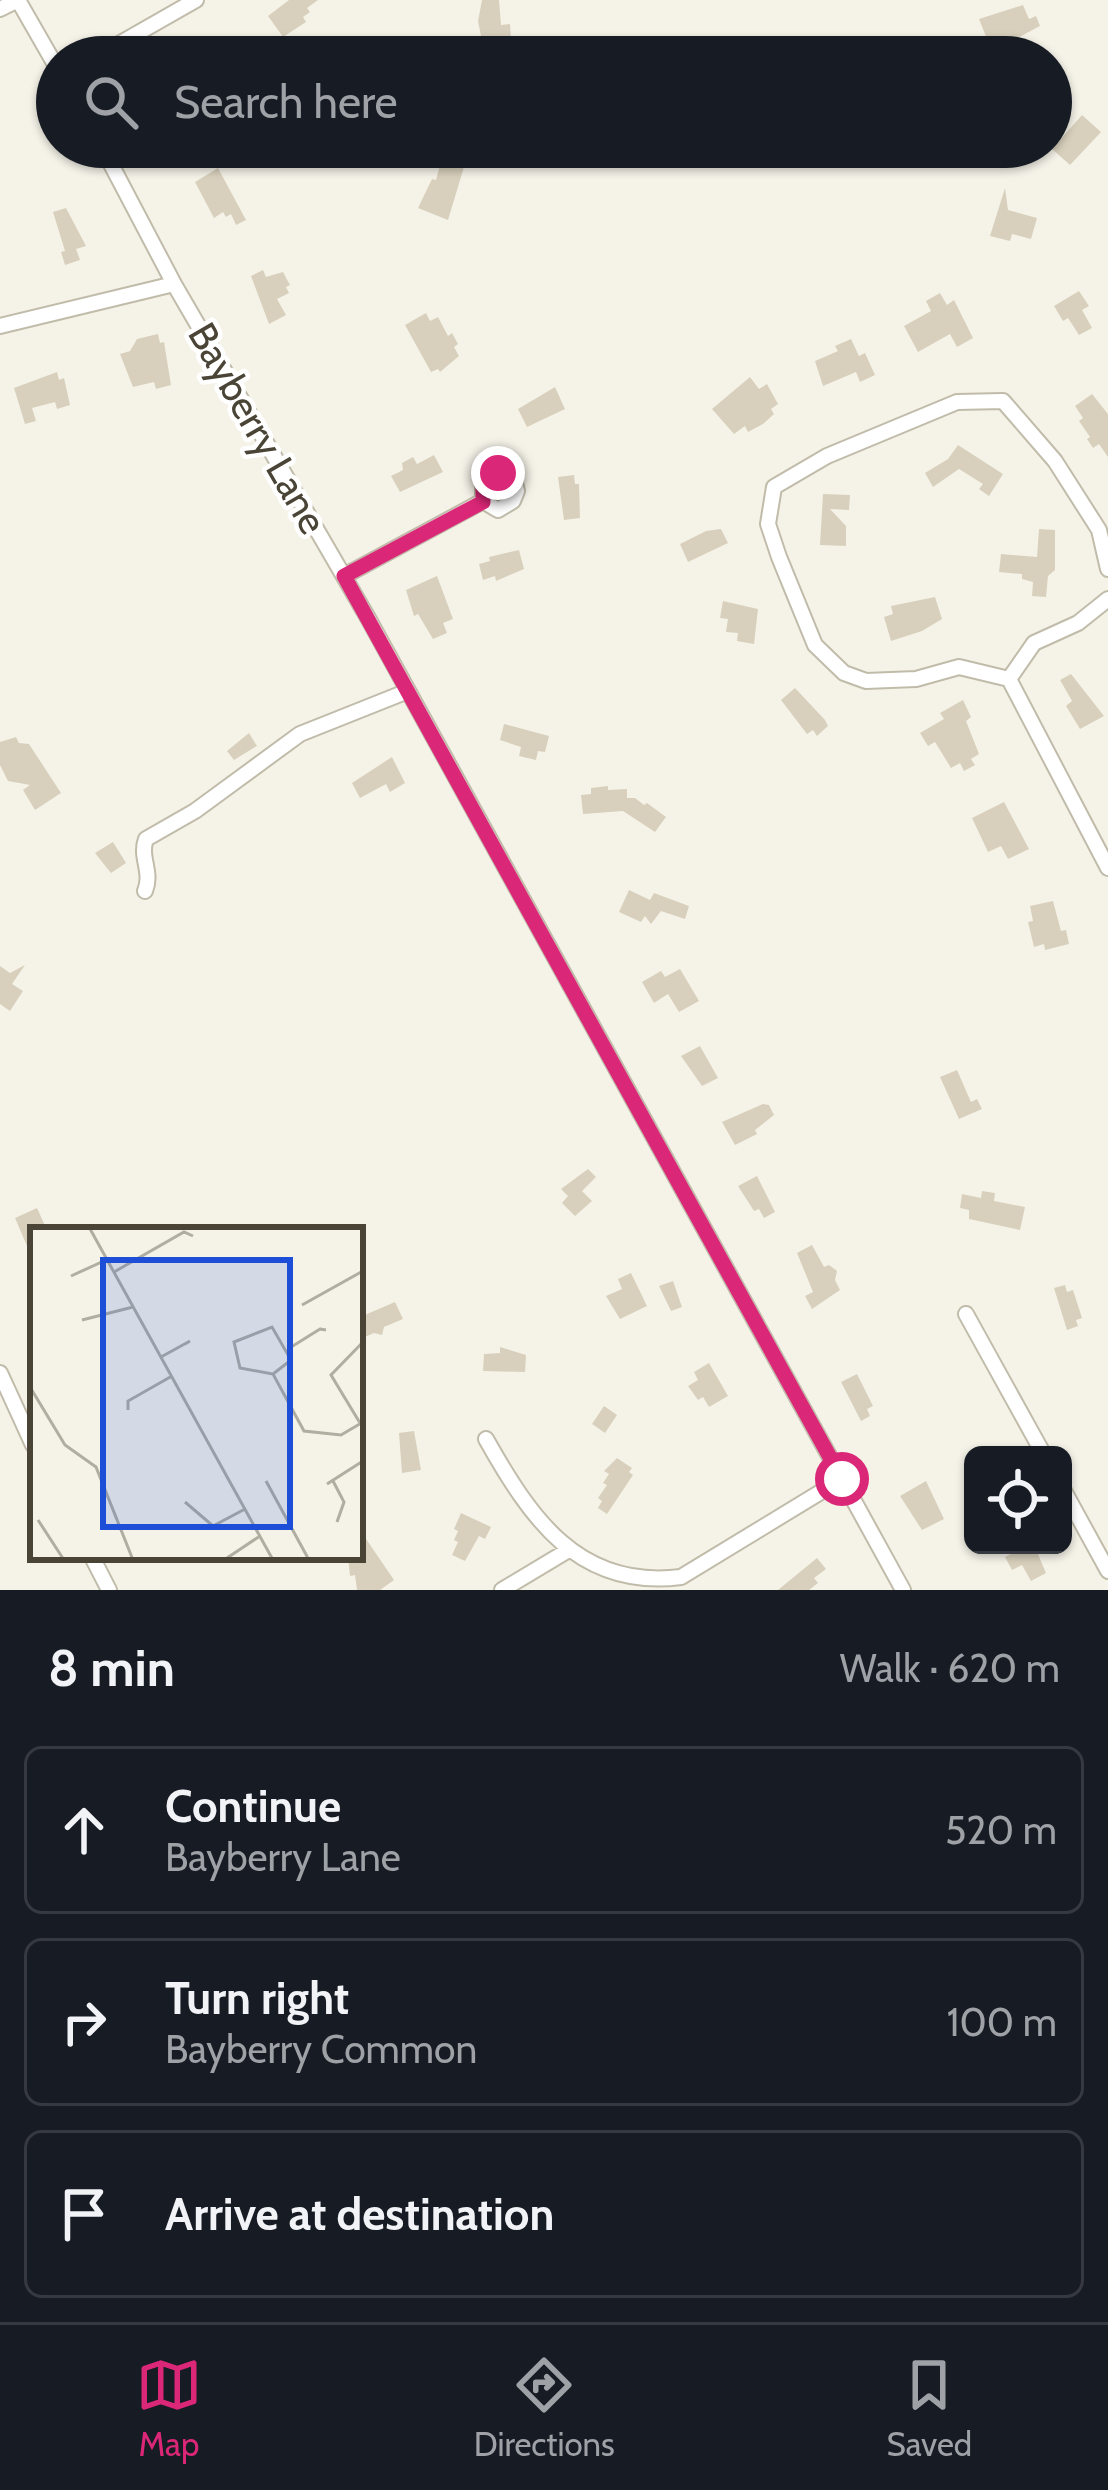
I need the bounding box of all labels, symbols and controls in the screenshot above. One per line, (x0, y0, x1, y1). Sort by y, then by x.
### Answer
search box (36, 36, 1072, 168)
icon: search (78, 69, 144, 135)
text: Search here (174, 75, 398, 129)
street label: Bayberry Lane (178, 314, 338, 542)
route end (471, 446, 525, 500)
inset map (30, 1227, 363, 1560)
map controls (964, 1446, 1072, 1554)
button: locate (964, 1446, 1072, 1554)
route start (815, 1452, 869, 1506)
text: 8 min (48, 1637, 175, 1699)
text: Walk · 620 m (840, 1644, 1060, 1692)
text: Continue (165, 1779, 341, 1833)
icon: ahead (51, 1797, 117, 1863)
text: 520 m (945, 1806, 1057, 1854)
text: Bayberry Lane (165, 1833, 401, 1881)
text: Turn right (165, 1971, 349, 2025)
icon: right (51, 1989, 117, 2055)
text: 100 m (947, 1998, 1057, 2046)
text: Bayberry Common (165, 2025, 477, 2073)
icon: arrive (51, 2181, 117, 2247)
text: Arrive at destination (165, 2187, 554, 2241)
tab: Map (136, 2352, 202, 2464)
tab: Directions (474, 2352, 615, 2464)
tab: Saved (886, 2352, 972, 2464)

